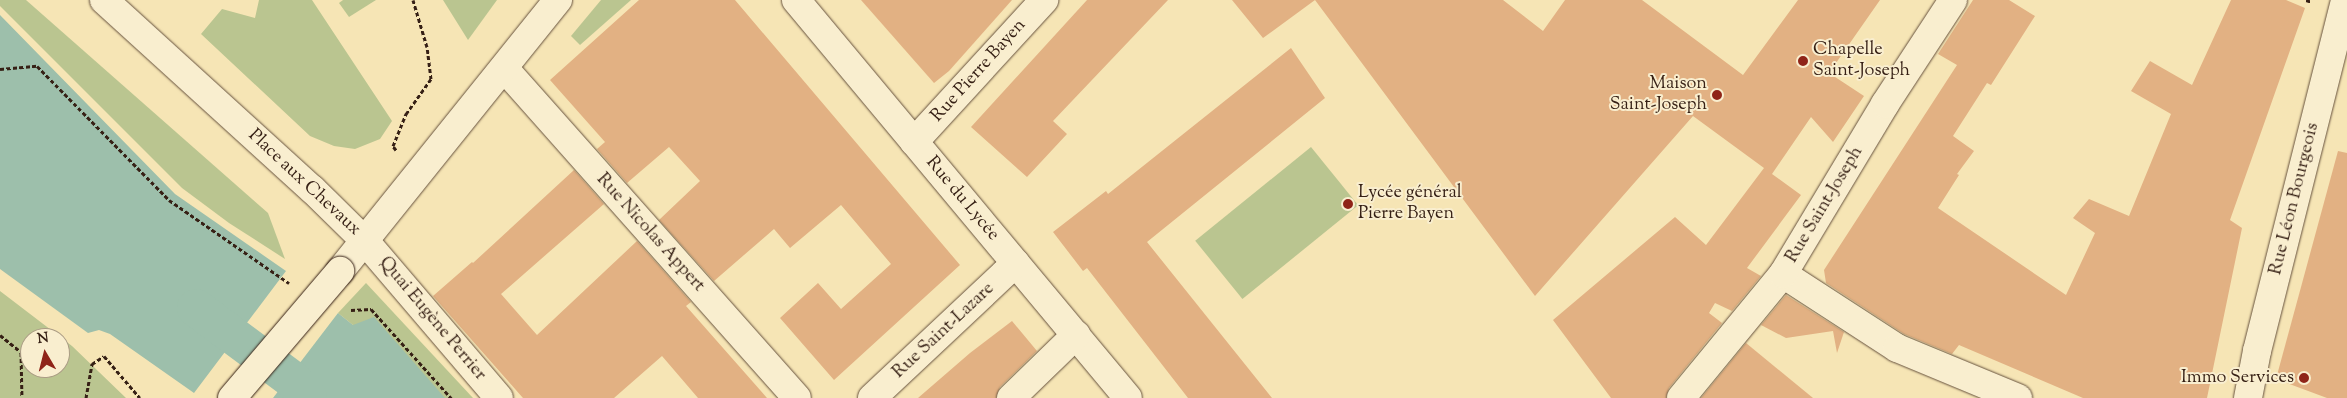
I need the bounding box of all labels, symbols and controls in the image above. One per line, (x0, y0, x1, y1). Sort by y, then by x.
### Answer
street label: Rue Pierre Bayen (927, 15, 1031, 127)
place label: Chapelle Saint-Joseph (1813, 40, 1910, 82)
marker: Chapelle Saint-Joseph (1797, 55, 1809, 67)
place label: Maison Saint-Joseph (1610, 74, 1707, 116)
marker: Maison Saint-Joseph (1711, 89, 1723, 101)
street label: Rue Léon Bourgeois (2266, 121, 2324, 277)
street label: Place aux Chevaux (243, 125, 365, 241)
street label: Rue Saint-Joseph (1782, 143, 1868, 267)
street label: Rue du Lycée (921, 153, 1003, 245)
street label: Rue Nicolas Appert (591, 169, 709, 297)
place label: Lycée général Pierre Bayen (1358, 183, 1462, 225)
marker: Lycée général Pierre Bayen (1342, 198, 1354, 210)
street label: Quai Eugène Perrier (374, 253, 490, 385)
street label: Rue Saint-Lazare (889, 278, 999, 384)
north arrow (20, 328, 70, 378)
text: N (36, 328, 50, 350)
place label: Immo Services (2181, 367, 2294, 389)
marker: Immo Services (2298, 372, 2310, 384)

